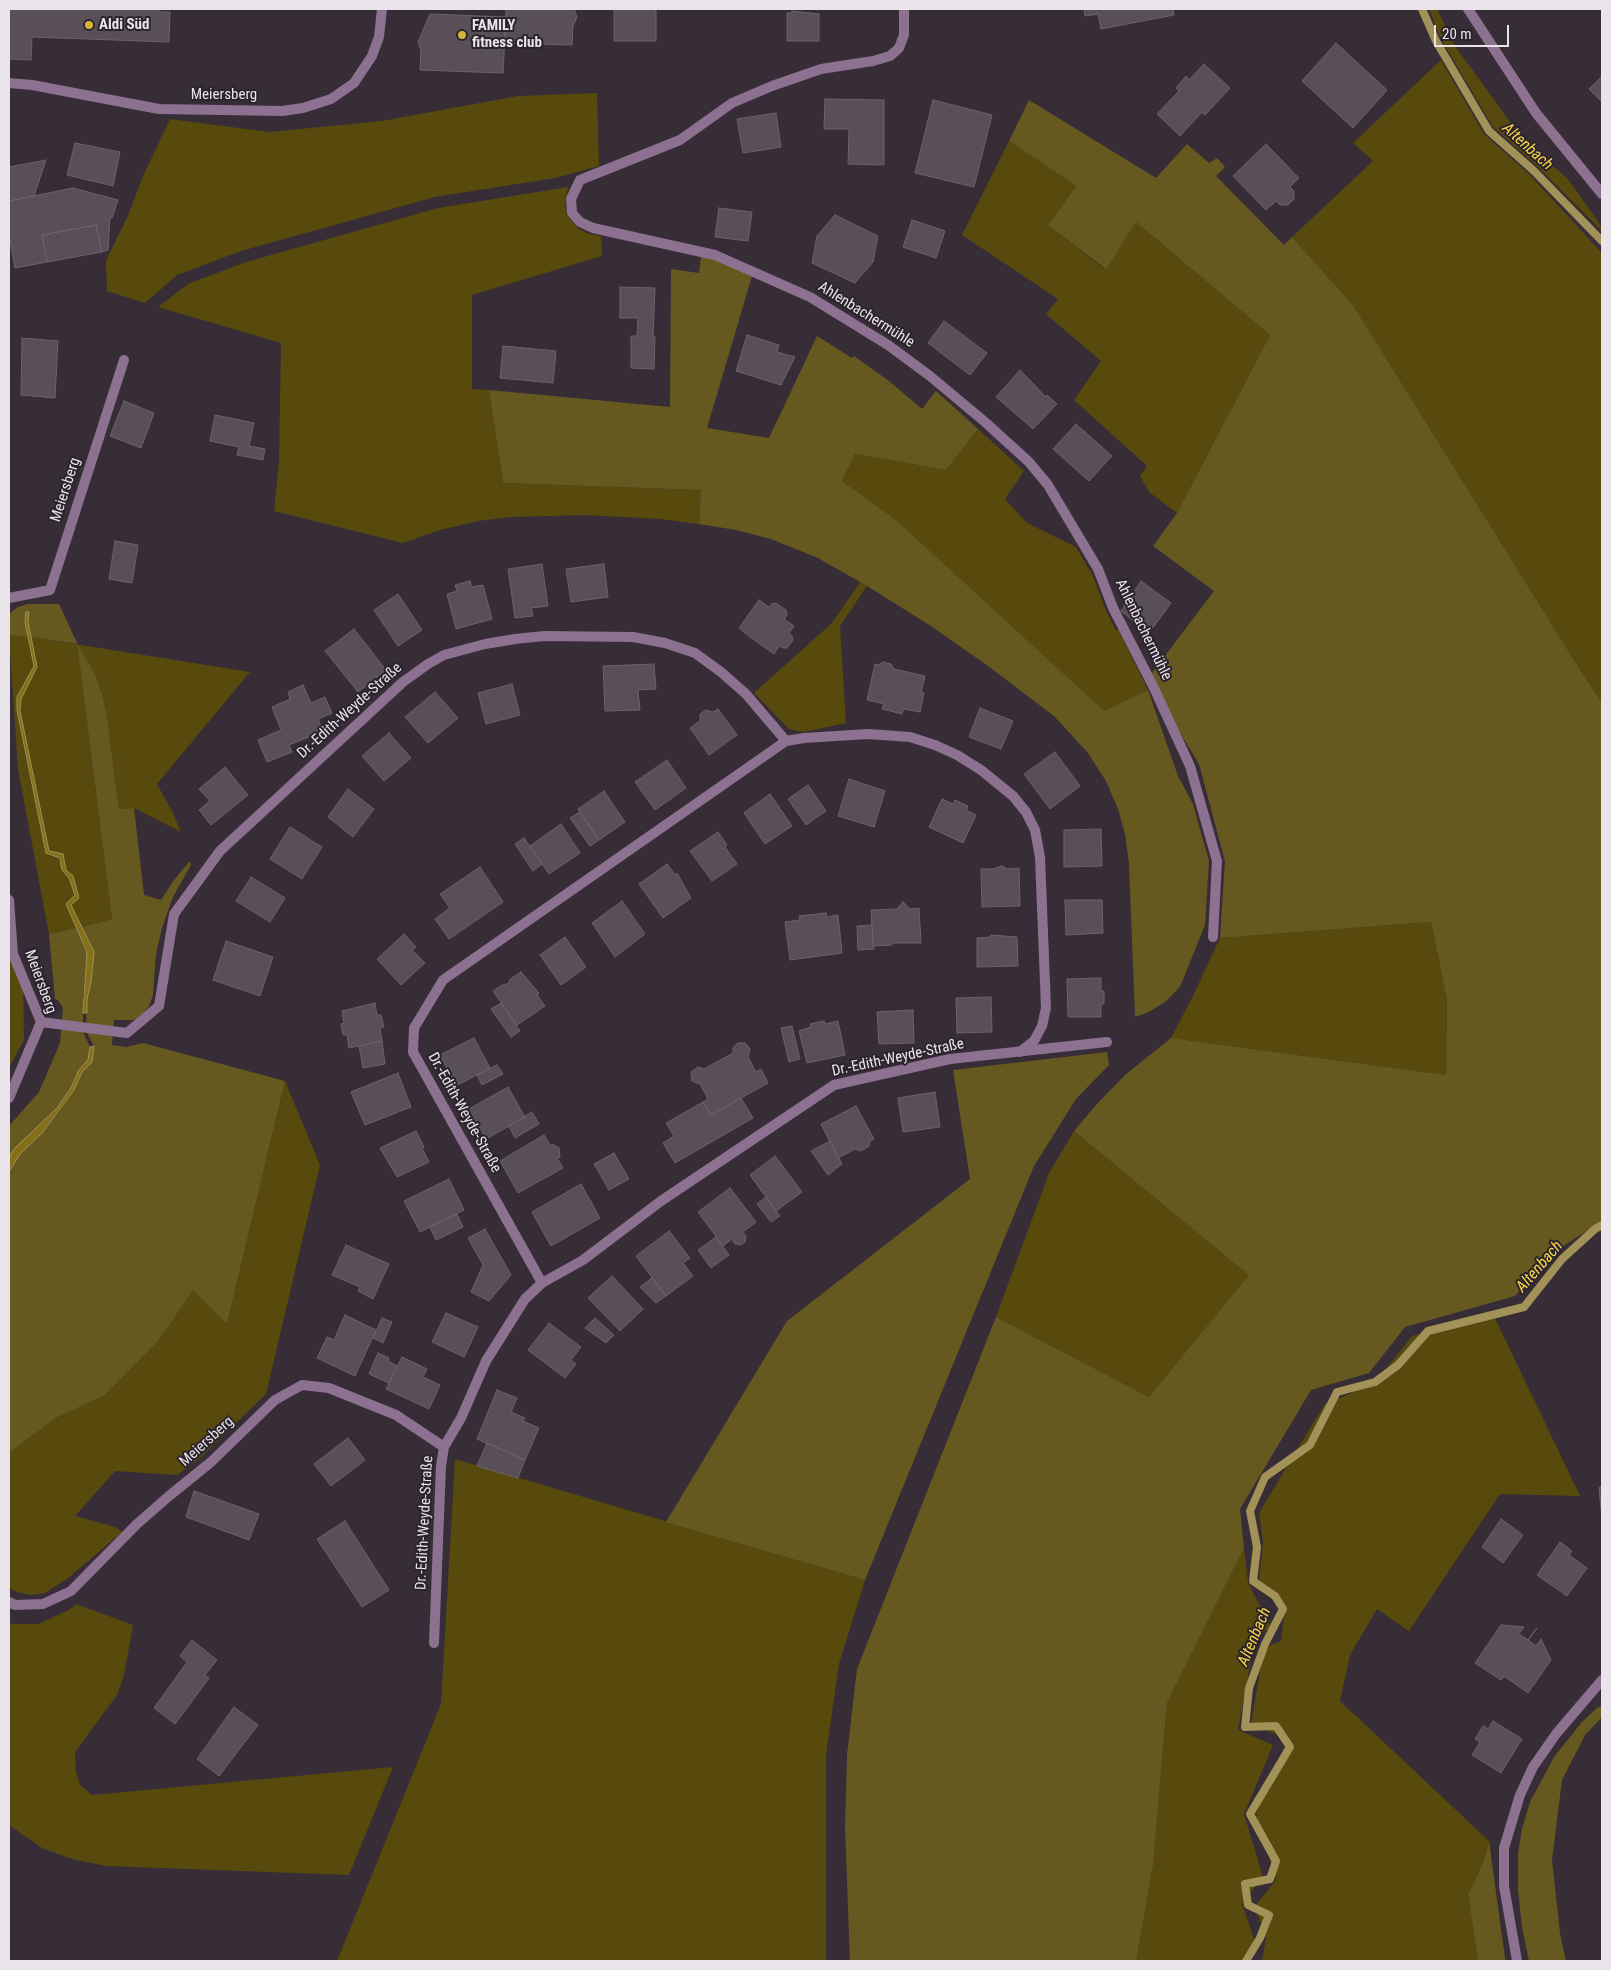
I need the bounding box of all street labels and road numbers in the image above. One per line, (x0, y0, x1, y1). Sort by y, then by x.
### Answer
street label: Meiersberg (191, 86, 257, 104)
street label: Ahlenbachermühle (814, 278, 918, 352)
street label: Meiersberg (47, 456, 85, 524)
street label: Ahlenbachermühle (1111, 577, 1175, 683)
street label: Dr.-Edith-Weyde-Straße (294, 659, 406, 763)
street label: Meiersberg (20, 948, 60, 1016)
street label: Dr.-Edith-Weyde-Straße (830, 1035, 966, 1081)
street label: Dr.-Edith-Weyde-Straße (424, 1050, 504, 1176)
street label: Meiersberg (176, 1413, 238, 1471)
street label: Dr.-Edith-Weyde-Straße (412, 1455, 438, 1591)

